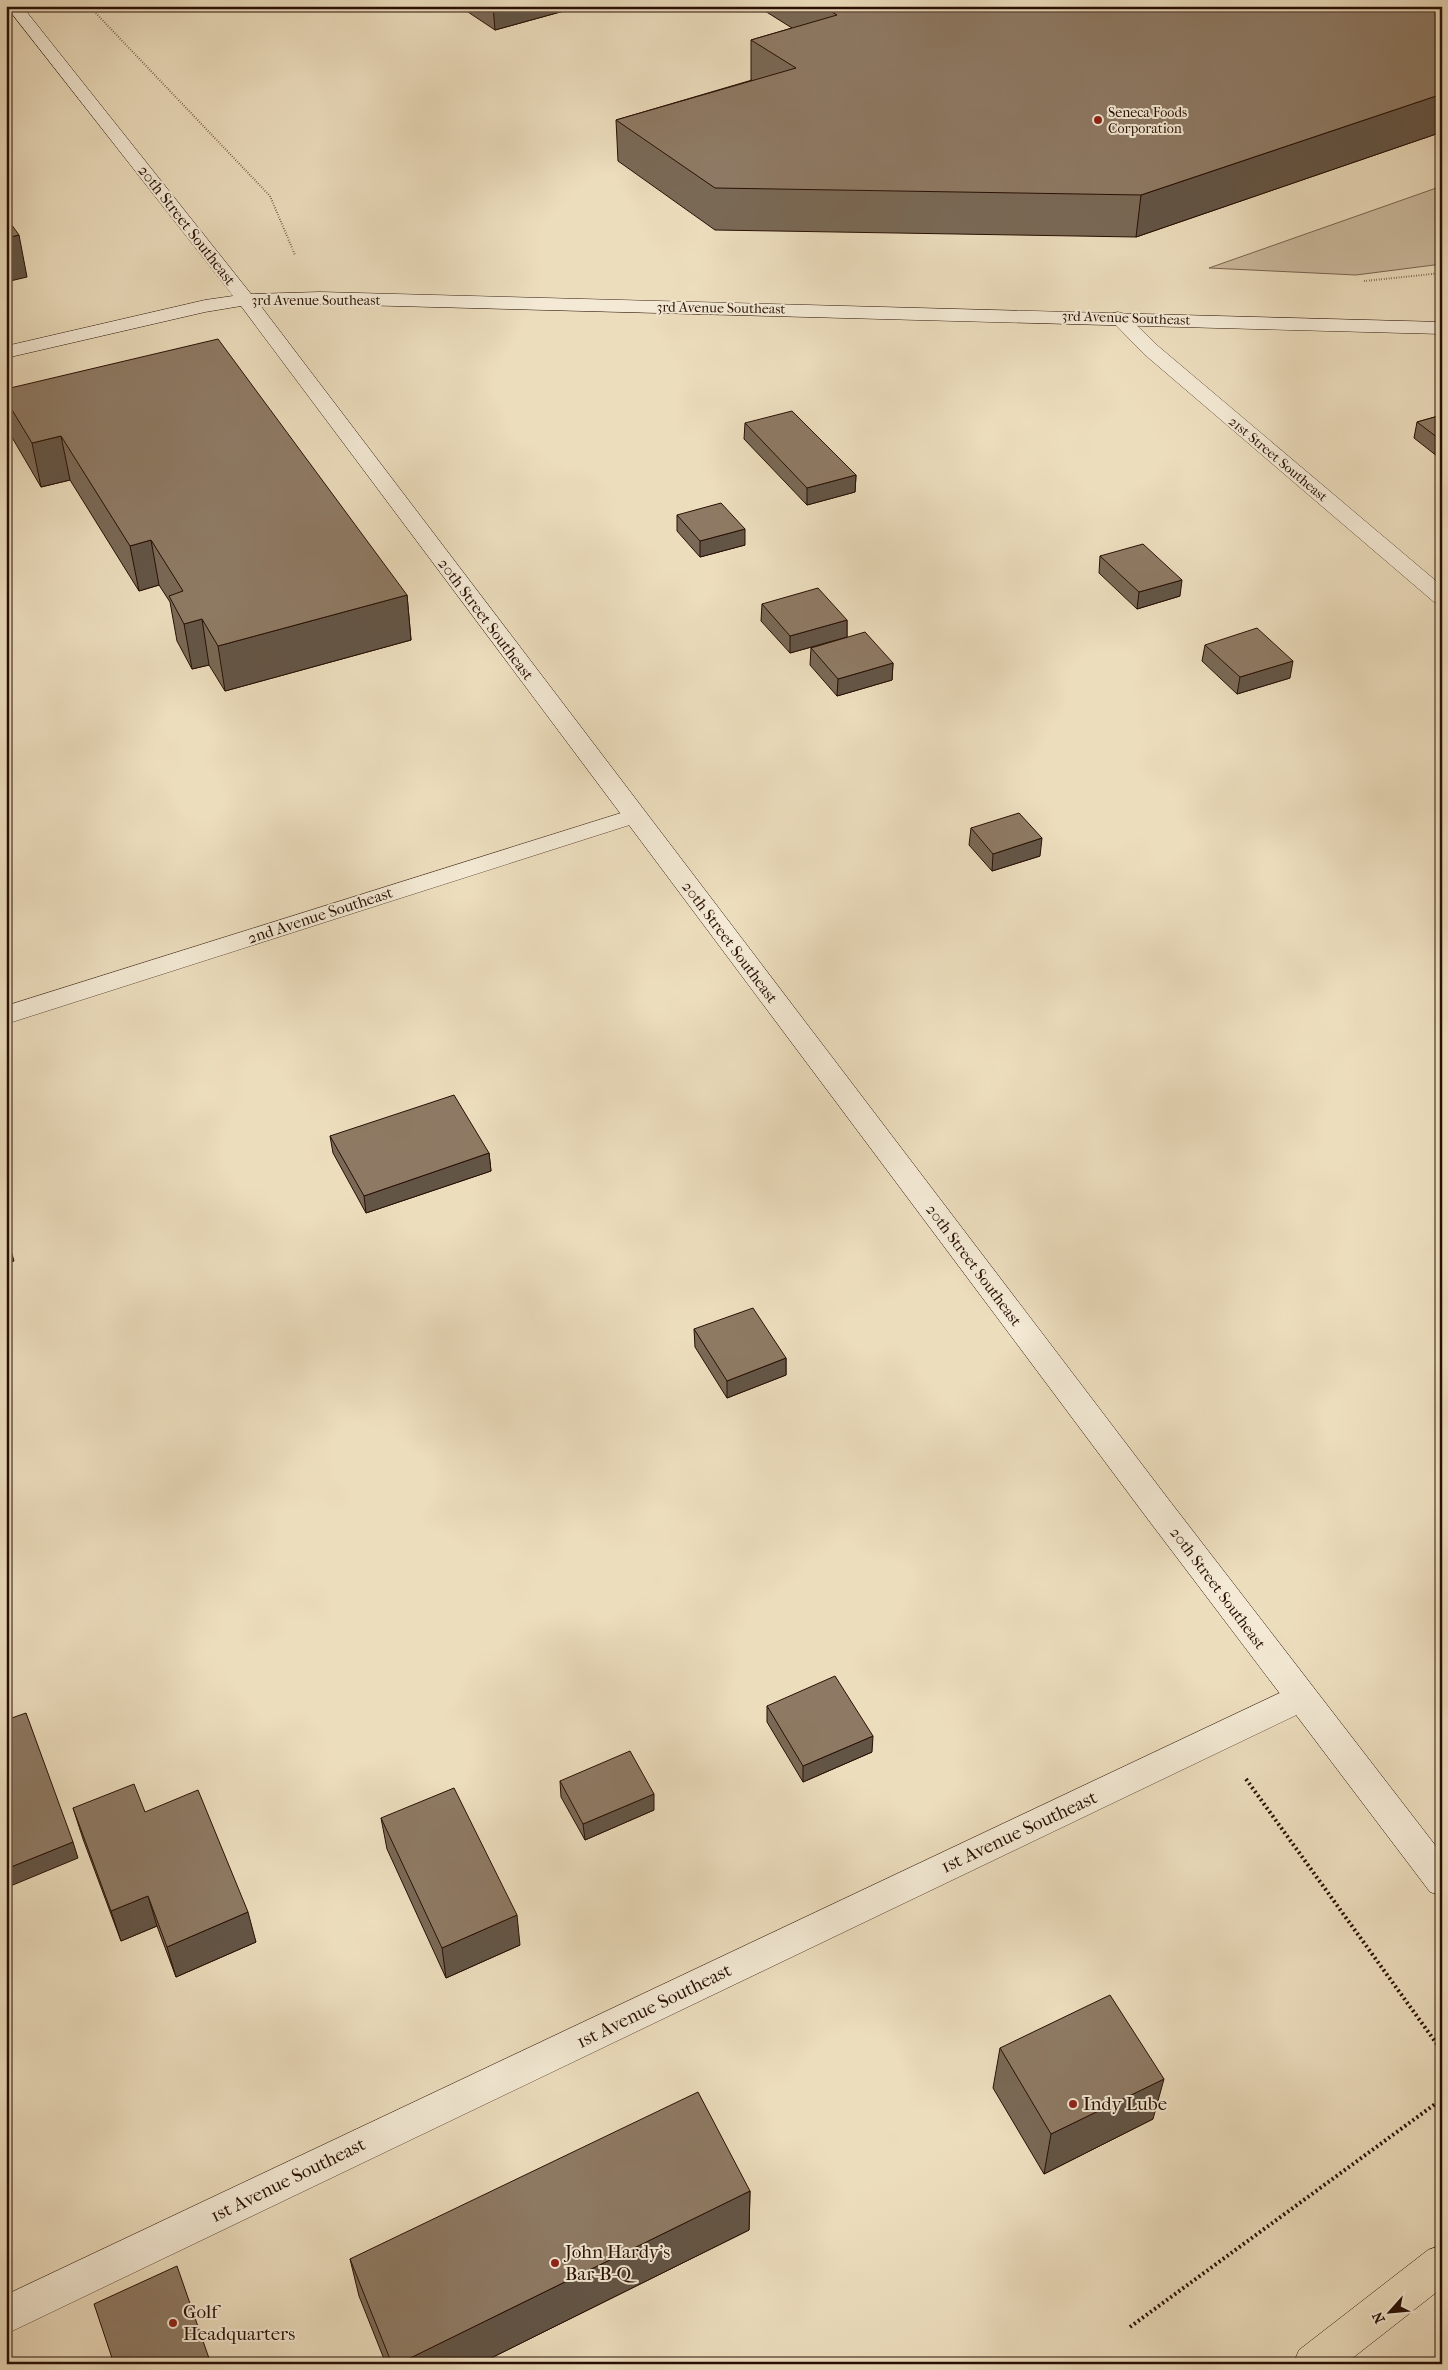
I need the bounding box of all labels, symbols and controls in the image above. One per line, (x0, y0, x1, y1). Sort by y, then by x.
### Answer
place label: Seneca Foods Corporation (1108, 104, 1187, 137)
marker: Seneca Foods Corporation (1092, 114, 1104, 126)
street label: 20th Street Southeast (134, 161, 240, 289)
street label: 3rd Avenue Southeast (252, 292, 380, 309)
street label: 3rd Avenue Southeast (656, 298, 786, 318)
street label: 3rd Avenue Southeast (1061, 307, 1191, 329)
street label: 21st Street Southeast (1225, 413, 1331, 505)
street label: 20th Street Southeast (434, 554, 538, 684)
street label: 20th Street Southeast (678, 877, 782, 1007)
street label: 2nd Avenue Southeast (245, 882, 395, 947)
street label: 20th Street Southeast (922, 1200, 1026, 1330)
street label: 20th Street Southeast (1166, 1523, 1270, 1653)
street label: 1st Avenue Southeast (938, 1786, 1101, 1878)
street label: 1st Avenue Southeast (573, 1959, 735, 2053)
place label: Indy Lube (1083, 2093, 1167, 2115)
marker: Indy Lube (1067, 2098, 1079, 2110)
street label: 1st Avenue Southeast (207, 2133, 369, 2227)
place label: John Hardy's Bar-B-Q (563, 2241, 670, 2285)
marker: John Hardy's Bar-B-Q (549, 2257, 561, 2269)
north arrow (1366, 2288, 1416, 2338)
place label: Golf Headquarters (183, 2301, 295, 2345)
text: N (1369, 2309, 1389, 2326)
marker: Golf Headquarters (167, 2317, 179, 2329)

